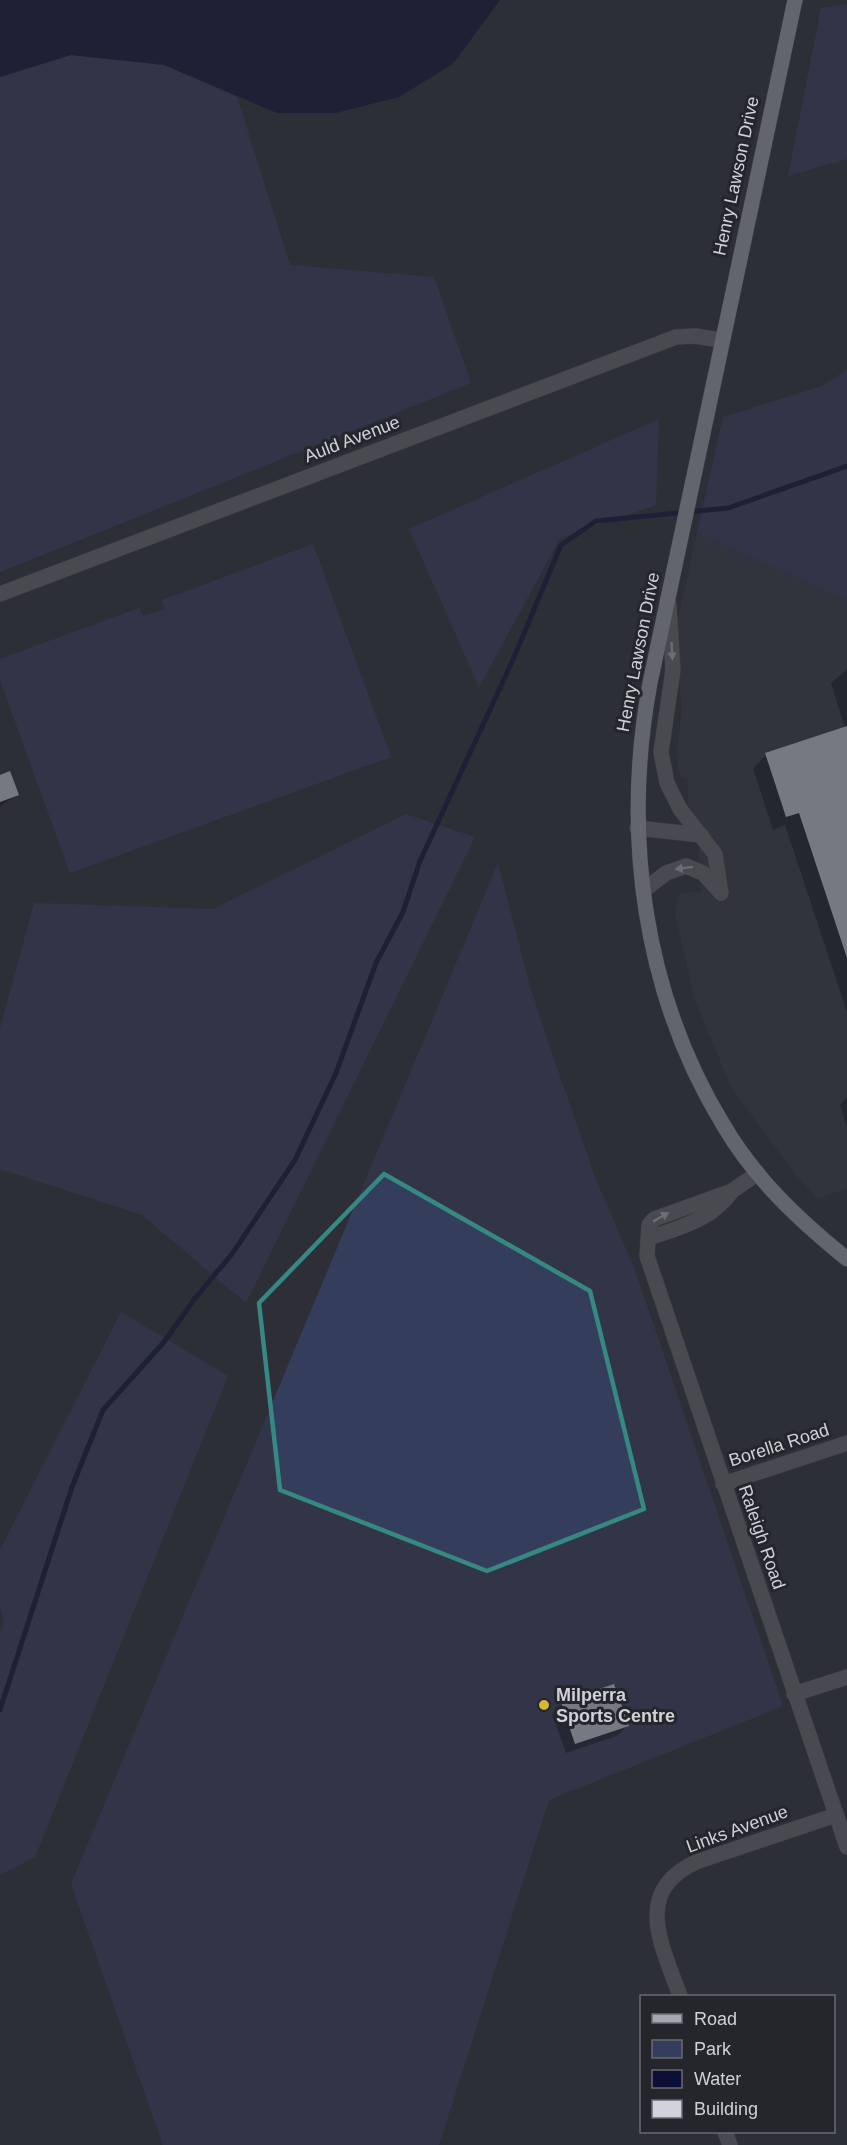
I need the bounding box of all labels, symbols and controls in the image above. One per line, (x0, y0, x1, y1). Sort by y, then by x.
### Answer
street label: Henry Lawson Drive (709, 95, 763, 257)
street label: Auld Avenue (301, 412, 403, 466)
street label: Henry Lawson Drive (613, 571, 663, 733)
one-way arrow (667, 642, 677, 661)
one-way arrow (674, 864, 693, 873)
one-way arrow (653, 1212, 670, 1222)
street label: Borella Road (726, 1419, 832, 1471)
street label: Raleigh Road (735, 1482, 789, 1592)
place label: Milperra Sports Centre (556, 1685, 675, 1726)
marker: Milperra Sports Centre (537, 1698, 551, 1712)
street label: Links Avenue (683, 1801, 791, 1857)
legend (640, 1995, 835, 2133)
text: Road (694, 2009, 737, 2029)
text: Park (694, 2039, 732, 2059)
text: Water (694, 2069, 741, 2089)
text: Building (694, 2099, 758, 2119)

